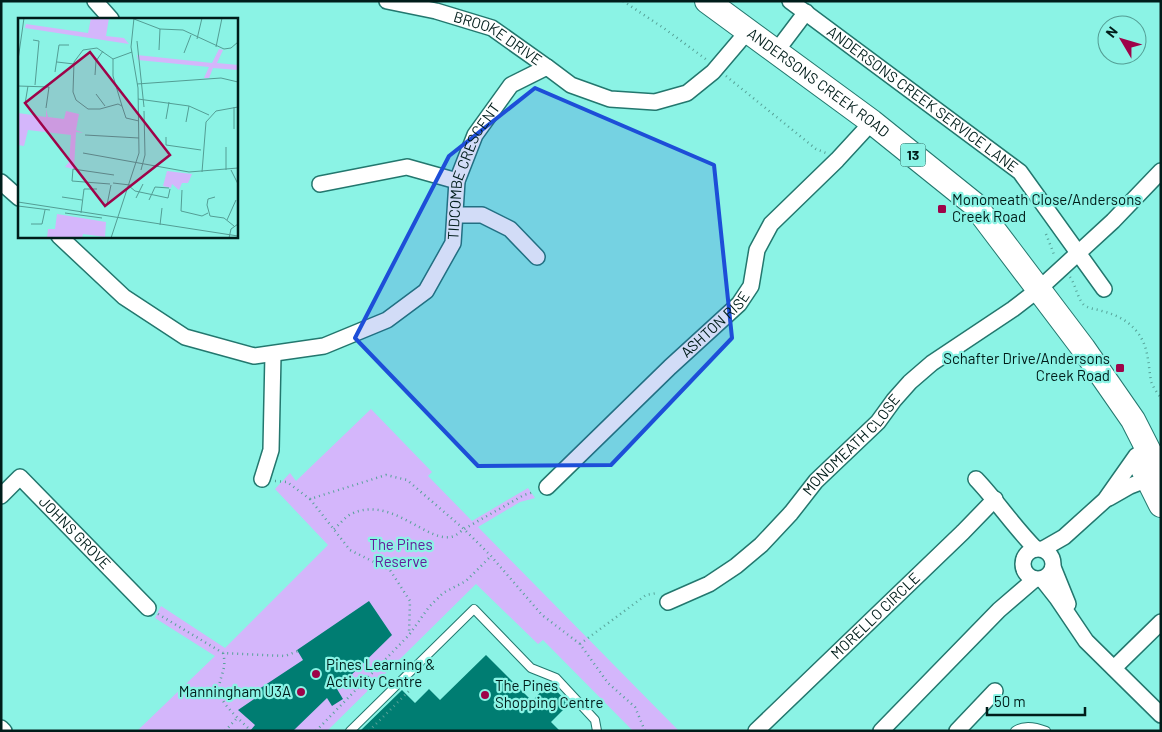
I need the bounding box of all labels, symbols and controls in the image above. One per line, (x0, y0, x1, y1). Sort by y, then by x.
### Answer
street label: BROOKE DRIVE (452, 7, 546, 69)
north arrow (1097, 15, 1147, 65)
inset map (18, 18, 238, 238)
street label: ANDERSONS CREEK SERVICE LANE (824, 22, 1022, 175)
text: N (1102, 23, 1121, 41)
street label: ANDERSONS CREEK ROAD (744, 24, 893, 140)
street label: TIDCOMBE CRESCENT (443, 99, 503, 240)
road number: 13 (900, 144, 926, 166)
place label: Monomeath Close/Andersons Creek Road (952, 190, 1142, 225)
marker: Monomeath Close/Andersons Creek Road (936, 203, 948, 215)
street label: ASHTON RISE (677, 288, 753, 361)
place label: Schafter Drive/Andersons Creek Road (943, 349, 1110, 384)
marker: Schafter Drive/Andersons Creek Road (1114, 362, 1126, 374)
street label: MONOMEATH CLOSE (798, 390, 903, 499)
street label: JOHNS GROVE (36, 492, 115, 572)
park label: The Pines Reserve (369, 535, 433, 570)
street label: MORELLO CIRCLE (827, 568, 923, 662)
place label: Pines Learning & Activity Centre (326, 655, 435, 690)
marker: Pines Learning & Activity Centre (310, 668, 322, 680)
place label: The Pines Shopping Centre (495, 676, 603, 711)
place label: Manningham U3A (179, 682, 291, 700)
scale bar (987, 684, 1084, 716)
marker: Manningham U3A (295, 686, 307, 698)
marker: The Pines Shopping Centre (479, 689, 491, 701)
text: 50 m (994, 692, 1026, 710)

